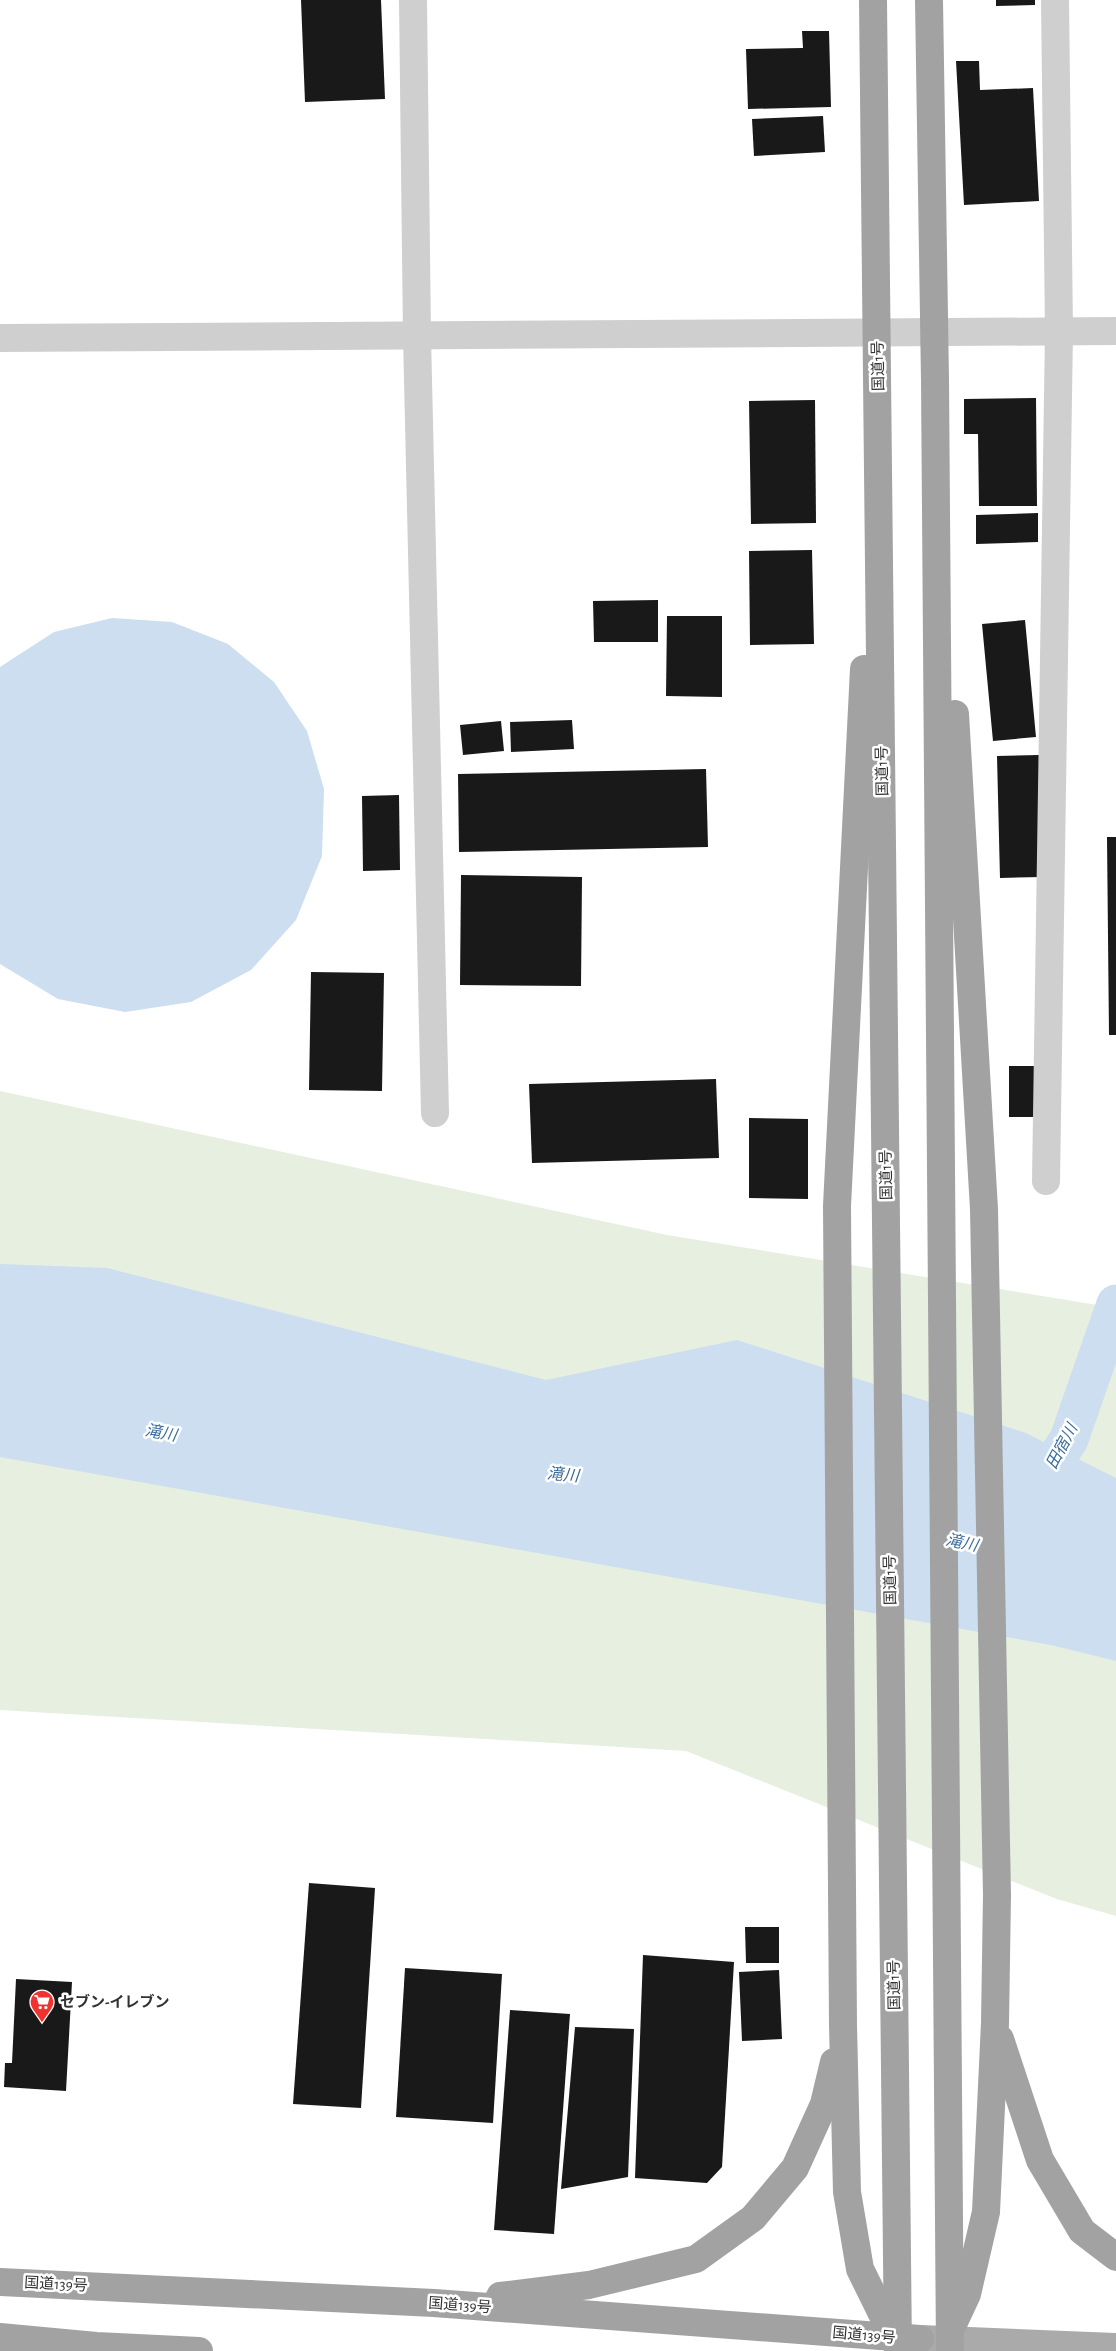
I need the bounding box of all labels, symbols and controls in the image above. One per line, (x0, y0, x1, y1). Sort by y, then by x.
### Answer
street label: 国道1号 (870, 341, 886, 391)
street label: 国道1号 (874, 746, 890, 796)
street label: 国道1号 (878, 1150, 894, 1200)
water label: 田宿川 (1043, 1419, 1081, 1471)
water label: 滝川 (144, 1421, 180, 1444)
water label: 滝川 (546, 1465, 582, 1485)
water label: 滝川 (944, 1531, 981, 1555)
street label: 国道1号 (882, 1555, 898, 1605)
street label: 国道1号 (886, 1960, 902, 2010)
supermarket icon: セブン-イレブン (29, 1989, 55, 2023)
place label: セブン-イレブン (60, 1993, 170, 2010)
street label: 国道139号 (24, 2274, 88, 2294)
street label: 国道139号 (428, 2295, 492, 2315)
street label: 国道139号 (832, 2324, 896, 2346)

